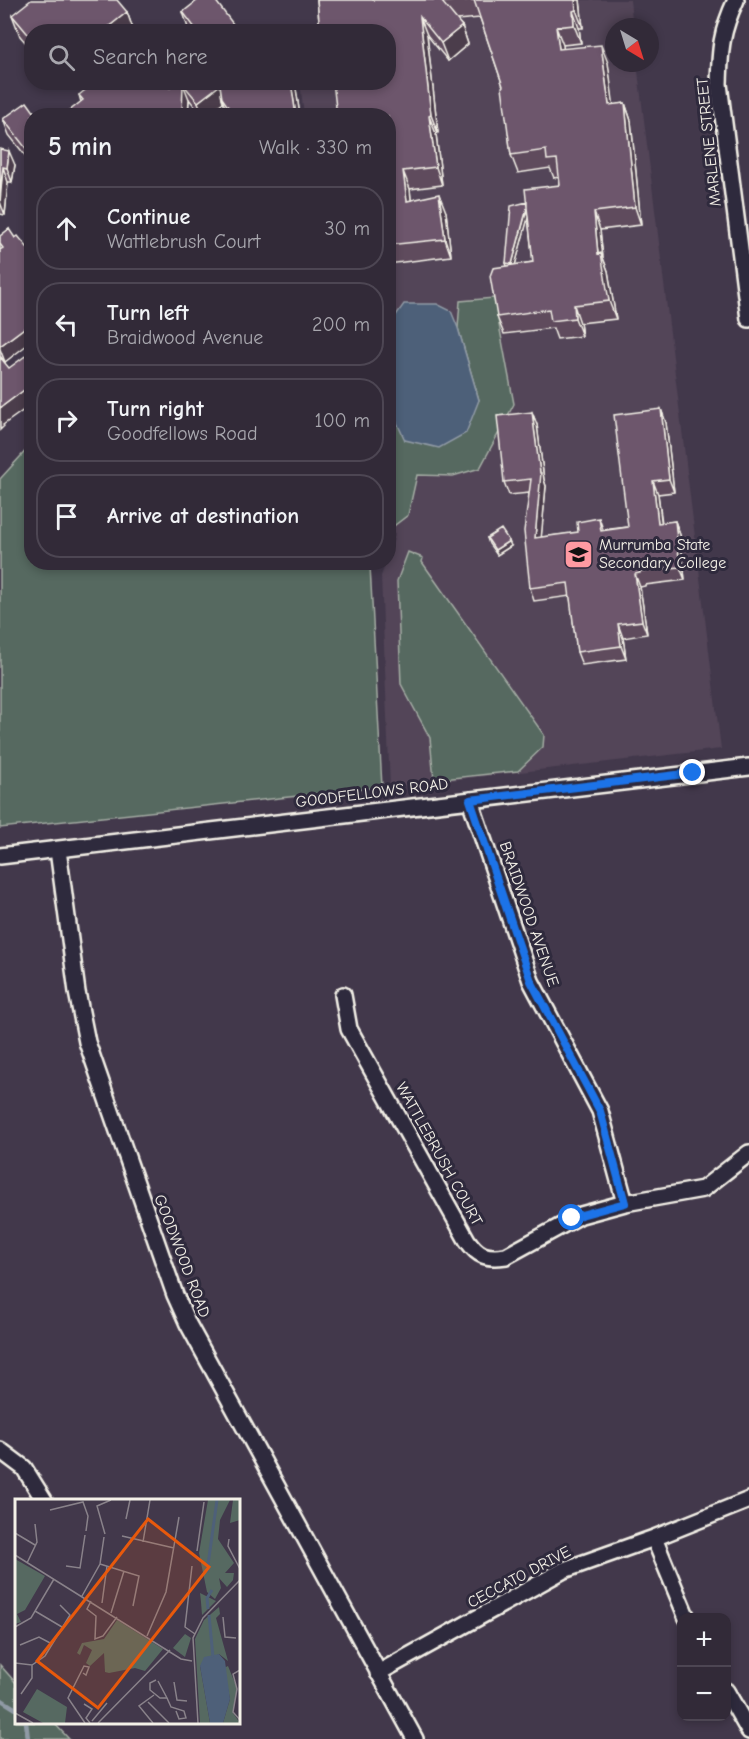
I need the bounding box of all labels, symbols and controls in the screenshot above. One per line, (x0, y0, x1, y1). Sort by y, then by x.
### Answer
north arrow (605, 18, 659, 72)
search box (24, 24, 396, 90)
icon: search (45, 41, 78, 74)
text: Search here (93, 44, 208, 70)
street label: MARLENE STREET (693, 76, 725, 207)
text: 5 min (48, 132, 112, 162)
text: Walk · 330 m (259, 136, 372, 159)
text: Continue (107, 204, 190, 230)
icon: ahead (50, 212, 83, 245)
text: 30 m (324, 217, 370, 240)
text: Wattlebrush Court (107, 230, 260, 253)
text: Turn left (107, 300, 189, 326)
icon: left (50, 308, 83, 341)
text: 200 m (312, 313, 370, 336)
text: Braidwood Avenue (107, 326, 263, 349)
text: Turn right (107, 396, 204, 422)
icon: right (50, 404, 83, 437)
text: 100 m (315, 409, 370, 432)
text: Goodfellows Road (107, 422, 258, 445)
icon: arrive (50, 500, 83, 533)
text: Arrive at destination (107, 503, 299, 529)
place label: Murrumba State Secondary College (599, 536, 726, 572)
school or university icon: Murrumba State Secondary College (562, 538, 594, 570)
route end (679, 759, 705, 785)
street label: GOODFELLOWS ROAD (295, 775, 449, 811)
street label: BRAIDWOOD AVENUE (496, 839, 562, 989)
street label: WATTLEBRUSH COURT (392, 1079, 486, 1229)
street label: GOODWOOD ROAD (150, 1192, 214, 1320)
route start (558, 1204, 584, 1230)
inset map (15, 1499, 240, 1724)
street label: CECCATO DRIVE (464, 1542, 574, 1612)
map controls (677, 1613, 731, 1721)
button: + (677, 1613, 731, 1667)
button: − (677, 1667, 731, 1721)

